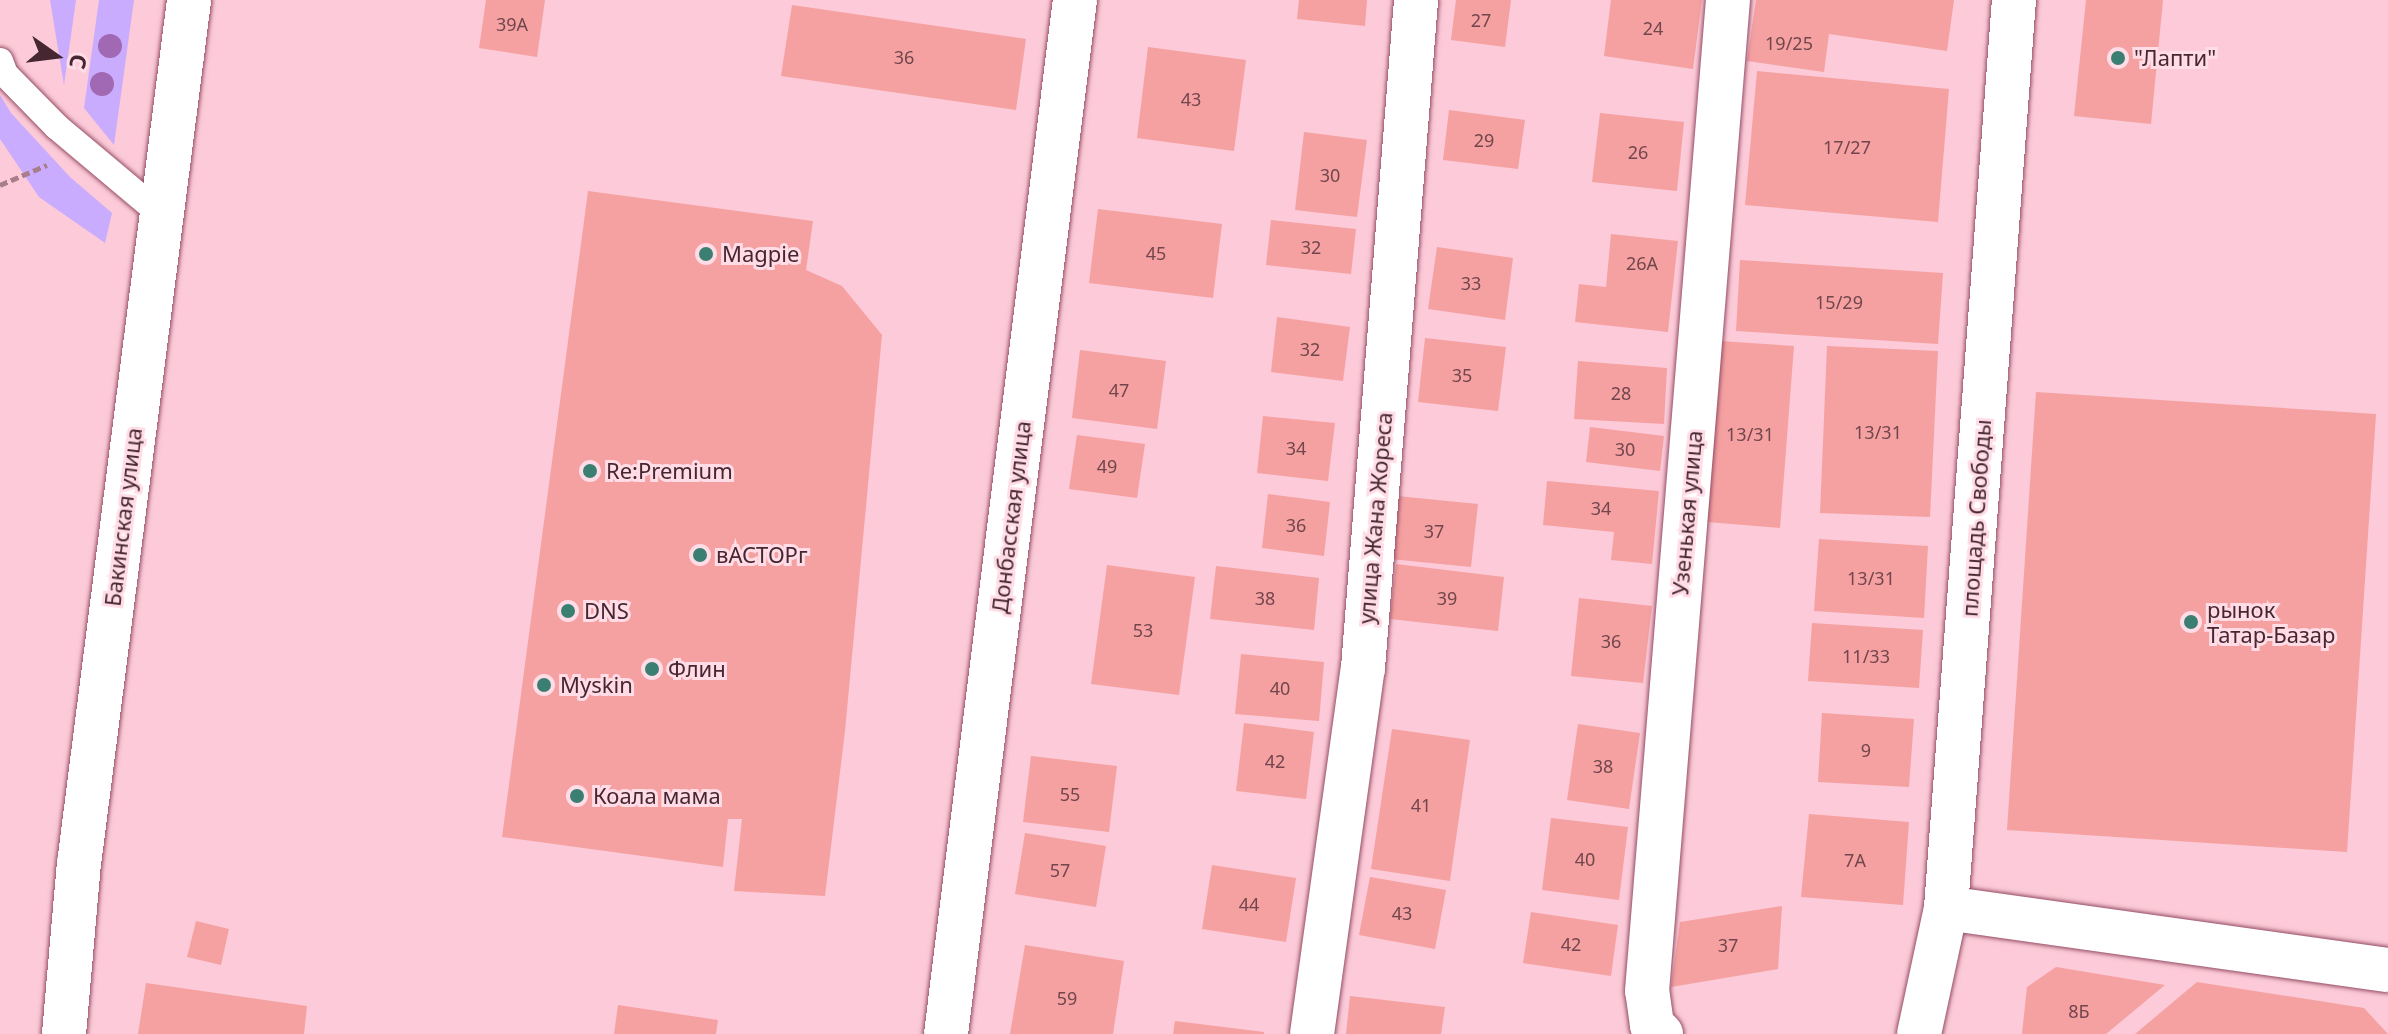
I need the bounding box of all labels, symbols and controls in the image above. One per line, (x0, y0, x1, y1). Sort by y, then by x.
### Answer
house number: 27 (1471, 9, 1491, 31)
house number: 39А (496, 13, 528, 35)
north arrow (16, 16, 96, 96)
house number: 24 (1643, 17, 1663, 39)
house number: 19/25 (1765, 32, 1813, 54)
place label: "Лапти" (2134, 45, 2216, 71)
house number: 36 (894, 46, 914, 68)
marker: "Лапти" (2109, 49, 2127, 67)
text: С (63, 51, 96, 72)
house number: 43 (1181, 88, 1201, 110)
house number: 29 (1474, 129, 1494, 151)
house number: 17/27 (1823, 136, 1871, 158)
house number: 26 (1628, 141, 1648, 163)
house number: 30 (1320, 164, 1340, 186)
house number: 32 (1301, 236, 1321, 258)
place label: Magpie (722, 241, 799, 267)
house number: 45 (1146, 242, 1166, 264)
marker: Magpie (697, 245, 715, 263)
house number: 26А (1626, 252, 1658, 274)
house number: 33 (1461, 272, 1481, 294)
house number: 15/29 (1815, 291, 1863, 313)
house number: 32 (1300, 338, 1320, 360)
house number: 35 (1452, 364, 1472, 386)
house number: 47 (1109, 379, 1129, 401)
house number: 28 (1611, 382, 1631, 404)
street label: улица Жана Жореса (1353, 411, 1397, 625)
street label: площадь Свободы (1956, 418, 1996, 618)
street label: Донбасская улица (986, 419, 1036, 615)
house number: 13/31 (1854, 421, 1902, 443)
house number: 13/31 (1726, 423, 1774, 445)
street label: Бакинская улица (99, 426, 147, 608)
street label: Узенькая улица (1667, 429, 1707, 597)
house number: 34 (1286, 437, 1306, 459)
house number: 30 (1615, 438, 1635, 460)
house number: 49 (1097, 455, 1117, 477)
place label: Re:Premium (606, 458, 733, 484)
marker: Re:Premium (581, 462, 599, 480)
house number: 34 (1591, 497, 1611, 519)
house number: 36 (1286, 514, 1306, 536)
house number: 37 (1424, 520, 1444, 542)
place label: вАСТОРг (716, 542, 808, 568)
marker: вАСТОРг (691, 546, 709, 564)
house number: 13/31 (1847, 567, 1895, 589)
house number: 38 (1255, 587, 1275, 609)
house number: 39 (1437, 587, 1457, 609)
place label: рынок Татар-Базар (2207, 596, 2335, 648)
place label: DNS (584, 598, 629, 624)
marker: DNS (559, 602, 577, 620)
marker: рынок Татар-Базар (2182, 613, 2200, 631)
house number: 53 (1133, 619, 1153, 641)
house number: 36 (1601, 630, 1621, 652)
house number: 11/33 (1842, 645, 1890, 667)
place label: Флин (668, 656, 726, 682)
marker: Флин (643, 660, 661, 678)
place label: Myskin (560, 672, 633, 698)
marker: Myskin (535, 676, 553, 694)
house number: 40 (1270, 677, 1290, 699)
house number: 9 (1861, 739, 1871, 761)
house number: 42 (1265, 750, 1285, 772)
house number: 38 (1593, 755, 1613, 777)
place label: Коала мама (593, 783, 721, 809)
house number: 55 (1060, 783, 1080, 805)
marker: Коала мама (568, 787, 586, 805)
house number: 41 (1411, 794, 1431, 816)
house number: 40 (1575, 848, 1595, 870)
house number: 7А (1844, 849, 1866, 871)
house number: 57 (1050, 859, 1070, 881)
house number: 44 (1239, 893, 1259, 915)
house number: 43 (1392, 902, 1412, 924)
house number: 42 (1561, 933, 1581, 955)
house number: 37 (1718, 934, 1738, 956)
house number: 59 (1057, 987, 1077, 1009)
house number: 8Б (2068, 1000, 2090, 1022)

